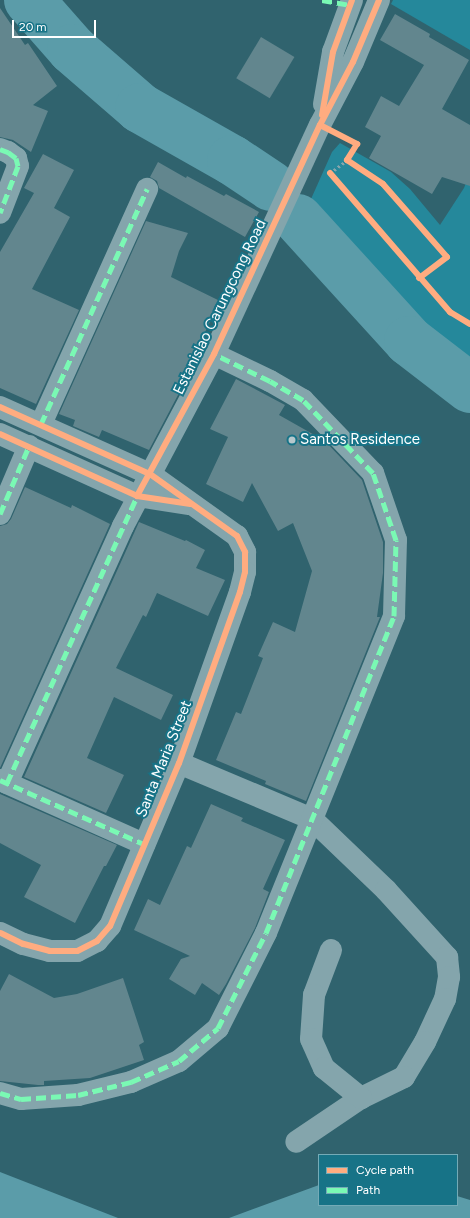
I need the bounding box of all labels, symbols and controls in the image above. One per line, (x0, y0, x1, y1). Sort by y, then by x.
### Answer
scale bar (14, 12, 98, 38)
text: 20 m (19, 20, 47, 34)
street label: Estanislao Carungcong Road (170, 216, 270, 398)
place label: Santos Residence (300, 431, 420, 449)
marker: Santos Residence (287, 435, 297, 445)
street label: Santa Maria Street (132, 698, 196, 820)
legend (318, 1154, 458, 1206)
text: Cycle path (356, 1163, 414, 1177)
text: Path (356, 1183, 380, 1197)

